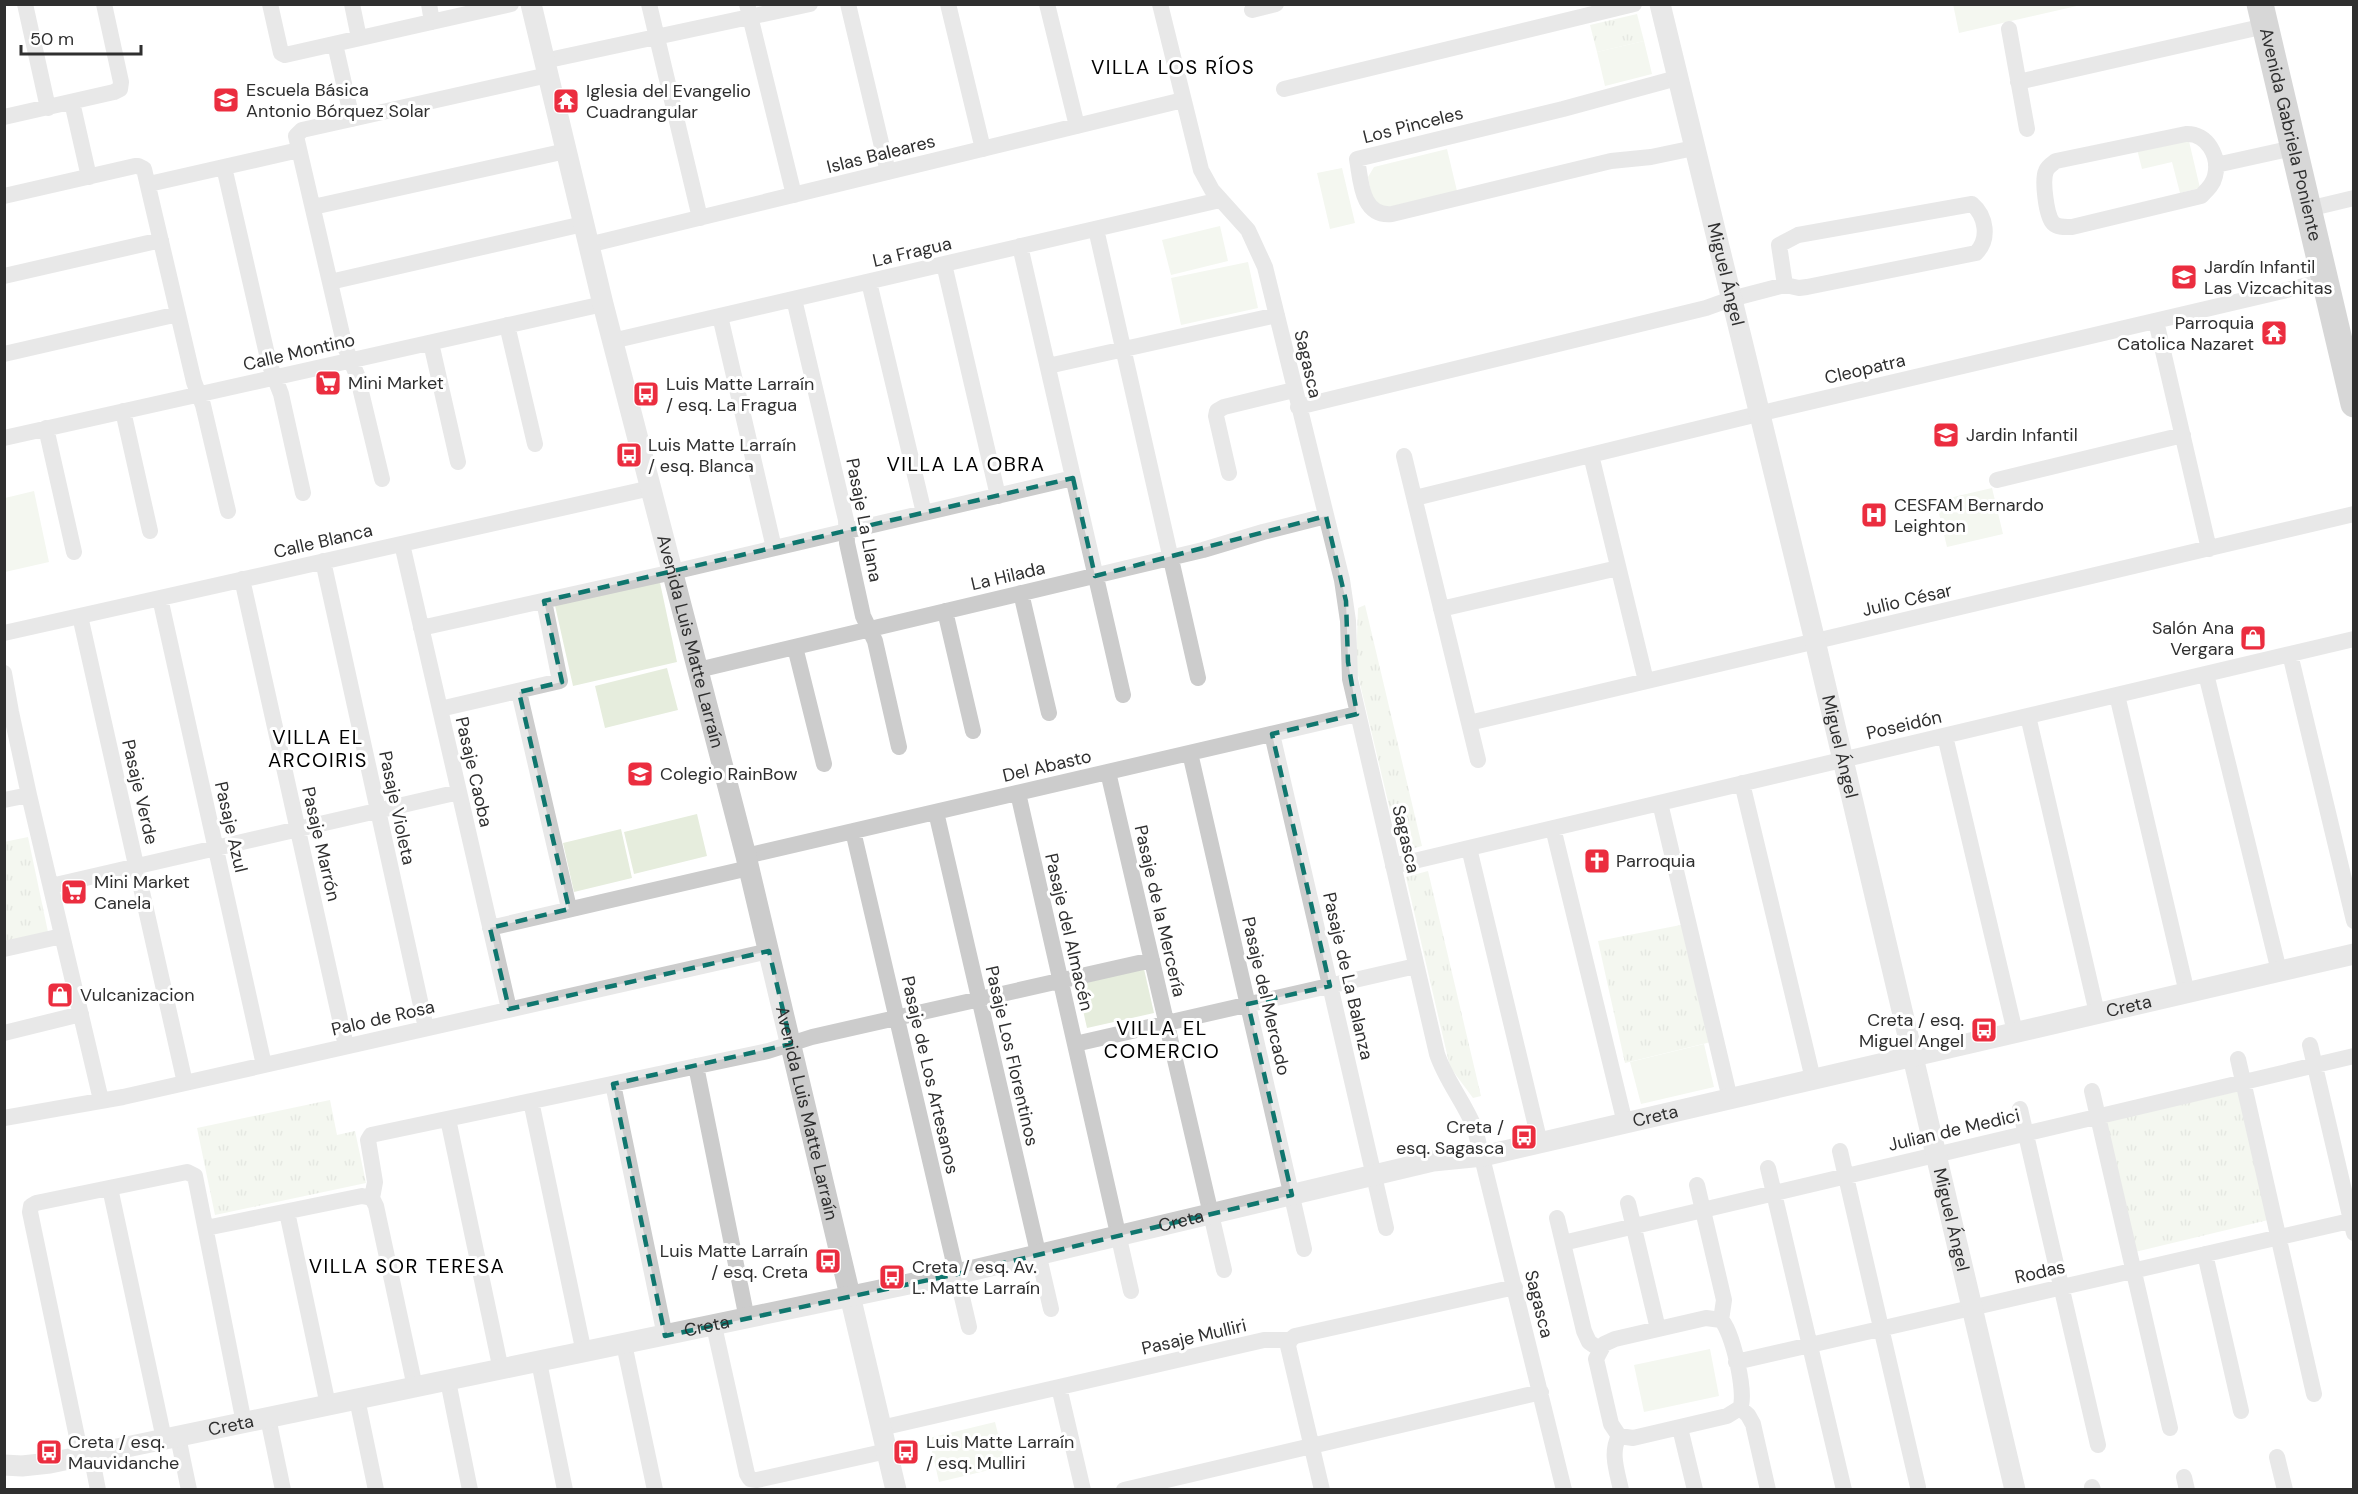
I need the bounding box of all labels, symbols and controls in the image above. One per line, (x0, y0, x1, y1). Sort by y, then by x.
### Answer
scale bar (21, 18, 141, 56)
street label: Avenida Gabriela Poniente (2254, 25, 2327, 243)
text: 50 m (30, 27, 74, 51)
district label: VILLA LOS RÍOS (1091, 54, 1255, 80)
place label: Escuela Básica Antonio Bórquez Solar (246, 78, 430, 123)
place label: Iglesia del Evangelio Cuadrangular (586, 79, 751, 124)
school or university icon: Escuela Básica Antonio Bórquez Solar (211, 85, 241, 115)
temple icon: Iglesia del Evangelio Cuadrangular (551, 86, 581, 116)
street label: Los Pinceles (1360, 101, 1466, 149)
street label: Islas Baleares (824, 129, 938, 179)
street label: Miguel Ángel (1702, 220, 1750, 328)
street label: La Fragua (870, 231, 954, 273)
place label: Jardín Infantil Las Vizcachitas (2204, 255, 2333, 300)
school or university icon: Jardín Infantil Las Vizcachitas (2169, 262, 2199, 292)
place label: Parroquia Catolica Nazaret (2117, 311, 2254, 356)
temple icon: Parroquia Catolica Nazaret (2259, 318, 2289, 348)
street label: Calle Montino (241, 327, 357, 377)
street label: Sagasca (1289, 328, 1327, 400)
street label: Cleopatra (1822, 348, 1908, 390)
supermarket icon: Mini Market (313, 368, 343, 398)
place label: Mini Market (348, 371, 444, 395)
place label: Luis Matte Larraín / esq. La Fragua (666, 372, 814, 417)
bus stop icon: Luis Matte Larraín / esq. La Fragua (631, 379, 661, 409)
school or university icon: Jardin Infantil (1931, 420, 1961, 450)
place label: Jardin Infantil (1966, 423, 2078, 447)
place label: Luis Matte Larraín / esq. Blanca (648, 433, 796, 478)
bus stop icon: Luis Matte Larraín / esq. Blanca (614, 440, 644, 470)
district label: VILLA LA OBRA (886, 451, 1046, 477)
street label: Pasaje La Llana (840, 456, 888, 584)
place label: CESFAM Bernardo Leighton (1894, 493, 2044, 538)
hospital icon: CESFAM Bernardo Leighton (1859, 500, 1889, 530)
street label: Calle Blanca (271, 518, 375, 564)
street label: Avenida Luis Matte Larraín (651, 532, 730, 750)
street label: La Hilada (969, 556, 1047, 596)
street label: Julio César (1860, 578, 1955, 622)
place label: Salón Ana Vergara (2152, 616, 2234, 661)
shop icon: Salón Ana Vergara (2238, 623, 2268, 653)
street label: Miguel Ángel (1816, 693, 1864, 800)
street label: Poseidón (1864, 705, 1944, 745)
street label: Pasaje Caoba (450, 715, 498, 829)
district label: VILLA EL ARCOIRIS (268, 724, 368, 773)
street label: Pasaje Verde (116, 737, 164, 847)
street label: Del Abasto (1000, 744, 1094, 788)
street label: Pasaje Violeta (373, 749, 421, 867)
school or university icon: Colegio RainBow (625, 759, 655, 789)
place label: Colegio RainBow (660, 762, 798, 786)
street label: Pasaje Azul (209, 779, 253, 875)
street label: Pasaje Marrón (296, 784, 346, 904)
street label: Sagasca (1387, 803, 1425, 875)
street label: Pasaje de la Mercería (1129, 823, 1191, 999)
church icon: Parroquia (1582, 846, 1612, 876)
place label: Parroquia (1616, 849, 1695, 873)
street label: Pasaje del Almacén (1039, 851, 1099, 1013)
place label: Mini Market Canela (94, 870, 190, 915)
supermarket icon: Mini Market Canela (59, 877, 89, 907)
street label: Pasaje de La Balanza (1317, 890, 1379, 1062)
street label: Pasaje del Mercado (1236, 914, 1296, 1078)
street label: Pasaje Los Florentinos (980, 964, 1044, 1148)
street label: Pasaje de Los Artesanos (896, 974, 964, 1176)
shop icon: Vulcanizacion (45, 980, 75, 1010)
place label: Vulcanizacion (80, 983, 195, 1007)
street label: Creta (2104, 989, 2154, 1023)
street label: Palo de Rosa (329, 994, 437, 1042)
street label: Avenida Luis Matte Larraín (770, 1004, 844, 1223)
place label: Creta / esq. Miguel Angel (1859, 1008, 1964, 1053)
district label: VILLA EL COMERCIO (1104, 1015, 1220, 1064)
bus stop icon: Creta / esq. Miguel Angel (1969, 1015, 1999, 1045)
street label: Creta (1630, 1099, 1680, 1133)
street label: Julian de Medici (1886, 1103, 2022, 1157)
place label: Creta / esq. Sagasca (1396, 1115, 1504, 1160)
bus stop icon: Creta / esq. Sagasca (1509, 1122, 1539, 1152)
street label: Miguel Ángel (1928, 1166, 1975, 1273)
street label: Creta (1156, 1204, 1206, 1238)
place label: Luis Matte Larraín / esq. Creta (660, 1239, 808, 1284)
bus stop icon: Luis Matte Larraín / esq. Creta (813, 1246, 843, 1276)
district label: VILLA SOR TERESA (309, 1253, 505, 1279)
place label: Creta / esq. Av. L. Matte Larraín (912, 1255, 1040, 1300)
street label: Rodas (2012, 1255, 2068, 1289)
bus stop icon: Creta / esq. Av. L. Matte Larraín (877, 1262, 907, 1292)
street label: Sagasca (1519, 1268, 1559, 1340)
street label: Creta (682, 1310, 732, 1343)
street label: Pasaje Mulliri (1139, 1313, 1249, 1361)
street label: Creta (206, 1409, 256, 1442)
place label: Creta / esq. Mauvidanche (68, 1430, 179, 1475)
place label: Luis Matte Larraín / esq. Mulliri (926, 1430, 1074, 1475)
bus stop icon: Creta / esq. Mauvidanche (34, 1437, 64, 1467)
bus stop icon: Luis Matte Larraín / esq. Mulliri (891, 1437, 921, 1467)

